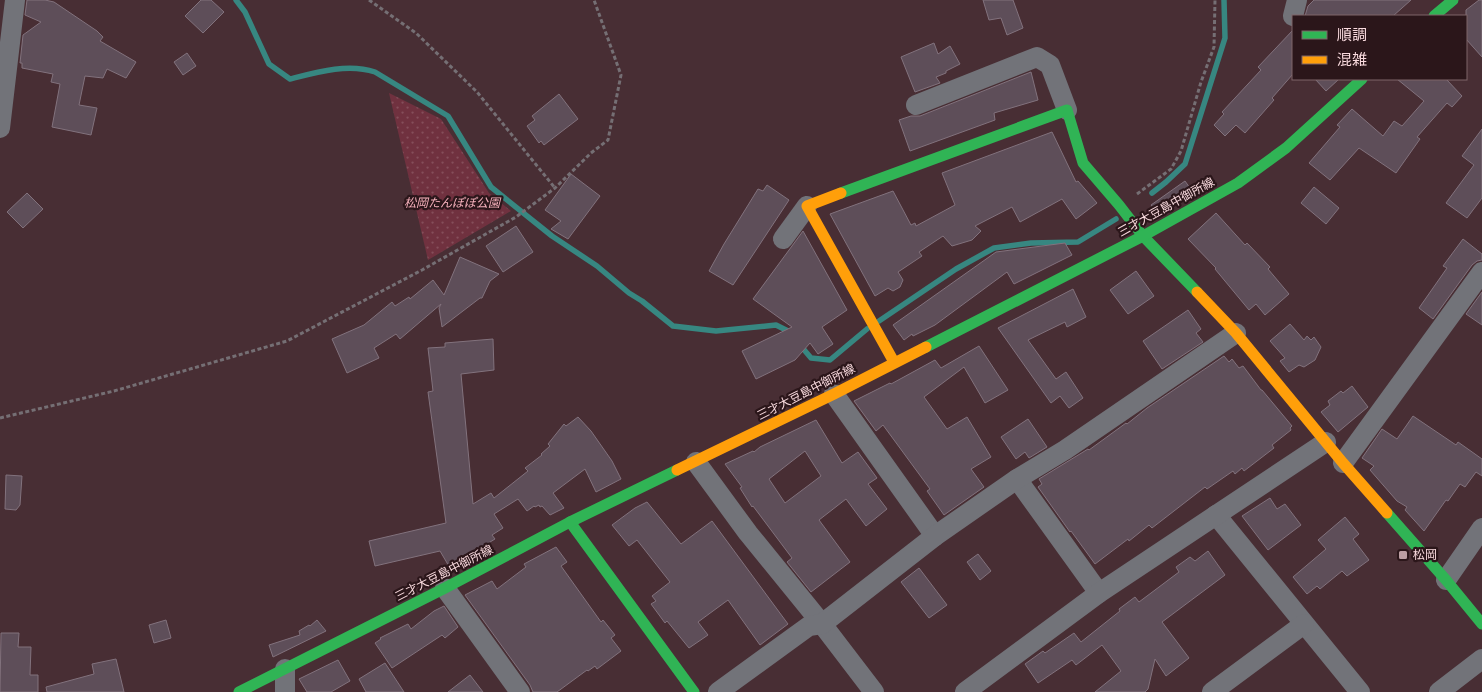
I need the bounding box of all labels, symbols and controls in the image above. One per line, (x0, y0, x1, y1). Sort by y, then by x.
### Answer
legend (1292, 15, 1467, 80)
text: 順調 (1337, 26, 1367, 44)
text: 混雑 (1337, 51, 1367, 69)
street label: 三才大豆島中御所線 (1115, 175, 1217, 239)
park label: 松岡たんぽぽ公園 (404, 196, 502, 210)
street label: 三才大豆島中御所線 (755, 361, 857, 423)
street label: 三才大豆島中御所線 (393, 542, 495, 604)
place label: 松岡 (1413, 548, 1437, 562)
marker: 松岡 (1397, 549, 1409, 561)

